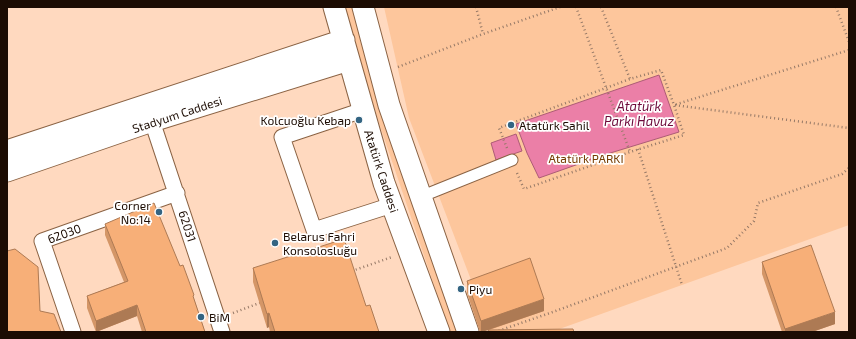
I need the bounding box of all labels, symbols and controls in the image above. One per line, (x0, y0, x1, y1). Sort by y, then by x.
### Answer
street label: Stadyum Caddesi (130, 93, 224, 135)
water label: Atatürk Parkı Havuz (604, 98, 674, 129)
place label: Kolcuoğlu Kebap (261, 113, 351, 127)
marker: Kolcuoğlu Kebap (354, 115, 364, 125)
place label: Atatürk Sahil (519, 118, 590, 132)
marker: Atatürk Sahil (506, 120, 516, 130)
street label: Atatürk Caddesi (362, 128, 402, 214)
park label: Atatürk PARKI (548, 151, 624, 165)
place label: Corner No:14 (114, 198, 151, 226)
marker: Corner No:14 (154, 207, 164, 217)
street label: 62031 (176, 208, 200, 244)
street label: 62030 (45, 220, 83, 246)
place label: Belarus Fahri Konsolosluğu (283, 229, 357, 257)
marker: Belarus Fahri Konsolosluğu (270, 238, 280, 248)
place label: Piyu (469, 282, 492, 296)
marker: Piyu (456, 284, 466, 294)
place label: BiM (209, 310, 230, 324)
marker: BiM (196, 312, 206, 322)

